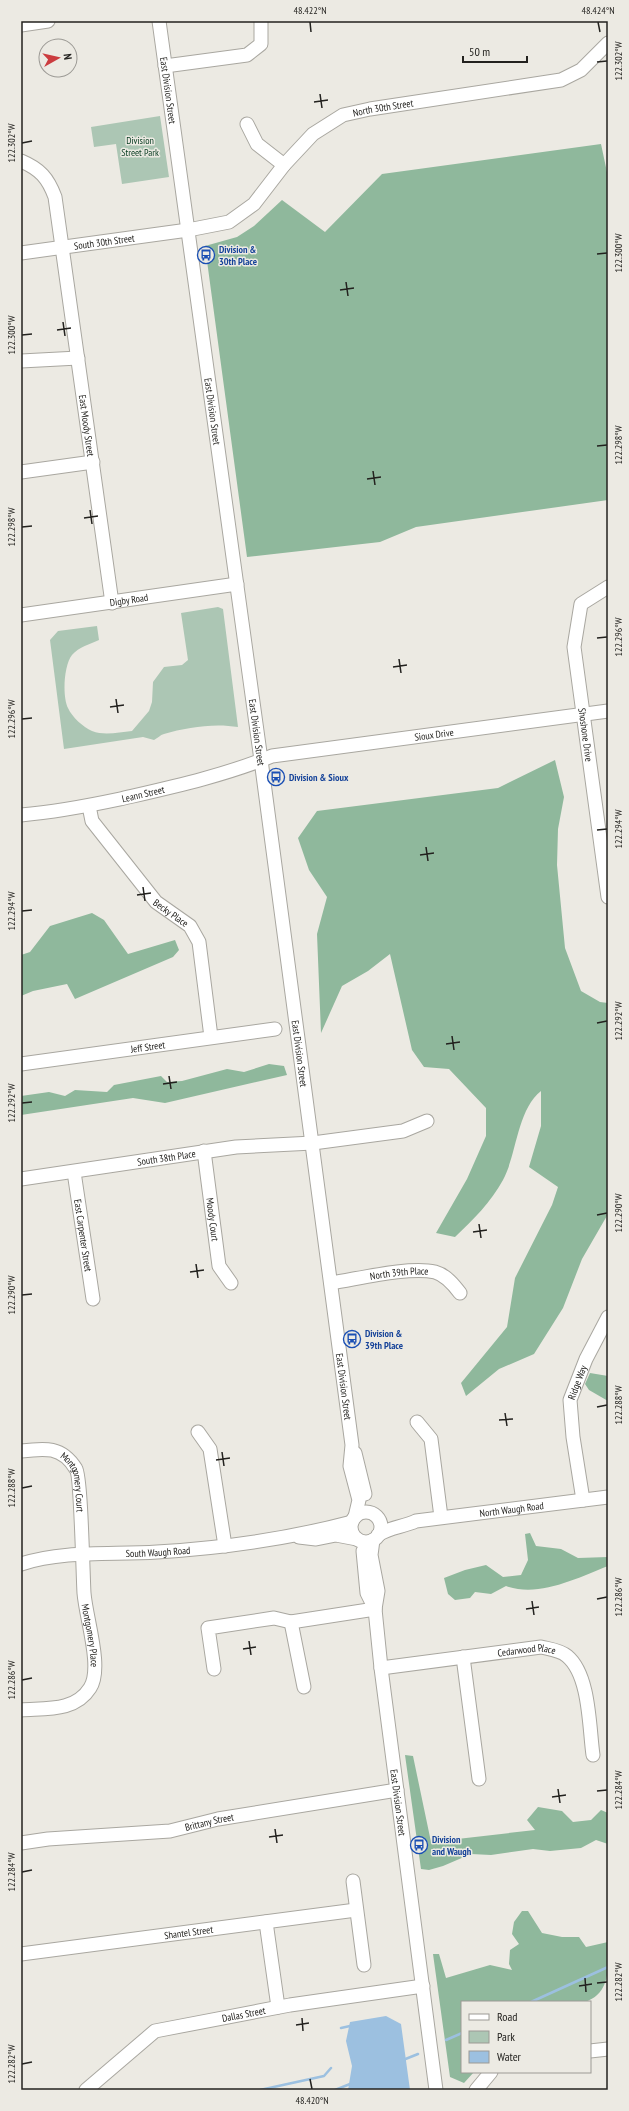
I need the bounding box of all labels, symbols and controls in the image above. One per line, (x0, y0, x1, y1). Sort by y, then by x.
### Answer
text: 48.422°N (293, 4, 327, 17)
text: 48.424°N (581, 4, 615, 17)
north arrow (38, 38, 78, 78)
scale bar (463, 38, 527, 64)
text: 122.302°W (612, 41, 625, 80)
text: 50 m (469, 44, 490, 59)
text: N (61, 53, 75, 61)
street label: East Division Street (157, 56, 179, 125)
street label: North 30th Street (352, 96, 414, 120)
text: 122.302°W (5, 123, 18, 162)
park label: Division Street Park (121, 134, 159, 159)
street label: South 30th Street (73, 231, 136, 253)
text: 122.300°W (612, 233, 625, 272)
place label: Division & 30th Place (219, 243, 257, 268)
bus stop icon: Division & 30th Place (196, 245, 216, 265)
text: 122.300°W (5, 315, 18, 354)
street label: East Division Street (201, 377, 223, 446)
street label: East Moody Street (76, 394, 97, 458)
text: 122.298°W (612, 425, 625, 464)
text: 122.298°W (5, 507, 18, 546)
street label: Digby Road (109, 591, 149, 609)
text: 122.296°W (612, 617, 625, 656)
street label: East Division Street (246, 698, 268, 767)
text: 122.296°W (5, 699, 18, 738)
street label: Shoshone Drive (575, 707, 596, 762)
street label: Sioux Drive (414, 726, 454, 744)
bus stop icon: Division & Sioux (266, 767, 286, 787)
place label: Division & Sioux (289, 771, 349, 784)
street label: Leann Street (121, 783, 166, 805)
text: 122.294°W (612, 809, 625, 848)
text: 122.294°W (5, 891, 18, 930)
street label: Becky Place (151, 896, 191, 930)
text: 122.292°W (612, 1001, 625, 1040)
street label: East Division Street (289, 1019, 310, 1088)
street label: Jeff Street (129, 1038, 166, 1056)
text: 122.292°W (5, 1083, 18, 1122)
street label: South 38th Place (136, 1147, 197, 1169)
text: 122.290°W (612, 1193, 625, 1232)
street label: Moody Court (203, 1197, 222, 1242)
street label: East Carpenter Street (71, 1198, 95, 1273)
street label: North 39th Place (369, 1264, 429, 1283)
text: 122.290°W (5, 1275, 18, 1314)
place label: Division & 39th Place (365, 1327, 403, 1352)
bus stop icon: Division & 39th Place (342, 1329, 362, 1349)
street label: East Division Street (333, 1352, 355, 1421)
street label: Ridge Way (565, 1363, 590, 1401)
text: 122.288°W (612, 1385, 625, 1424)
street label: Montgomery Court (58, 1449, 87, 1513)
text: 122.288°W (5, 1468, 18, 1507)
street label: North Waugh Road (479, 1499, 545, 1520)
street label: South Waugh Road (126, 1544, 191, 1560)
text: 122.286°W (612, 1577, 625, 1616)
street label: Montgomery Place (78, 1603, 101, 1667)
street label: Cedarwood Place (497, 1641, 557, 1660)
text: 122.286°W (5, 1660, 18, 1699)
street label: East Division Street (387, 1768, 409, 1837)
text: 122.284°W (612, 1770, 625, 1809)
street label: Brittany Street (184, 1810, 235, 1834)
place label: Division and Waugh (432, 1833, 472, 1858)
bus stop icon: Division and Waugh (409, 1835, 429, 1855)
text: 122.284°W (5, 1852, 18, 1891)
street label: Shantel Street (163, 1923, 214, 1942)
text: 122.282°W (612, 1962, 625, 2001)
legend (461, 2001, 591, 2073)
street label: Dallas Street (221, 2004, 267, 2025)
text: Road (497, 2009, 517, 2024)
text: Park (497, 2029, 515, 2044)
text: 122.282°W (5, 2044, 18, 2083)
text: Water (497, 2049, 522, 2064)
text: 48.420°N (295, 2094, 329, 2107)

